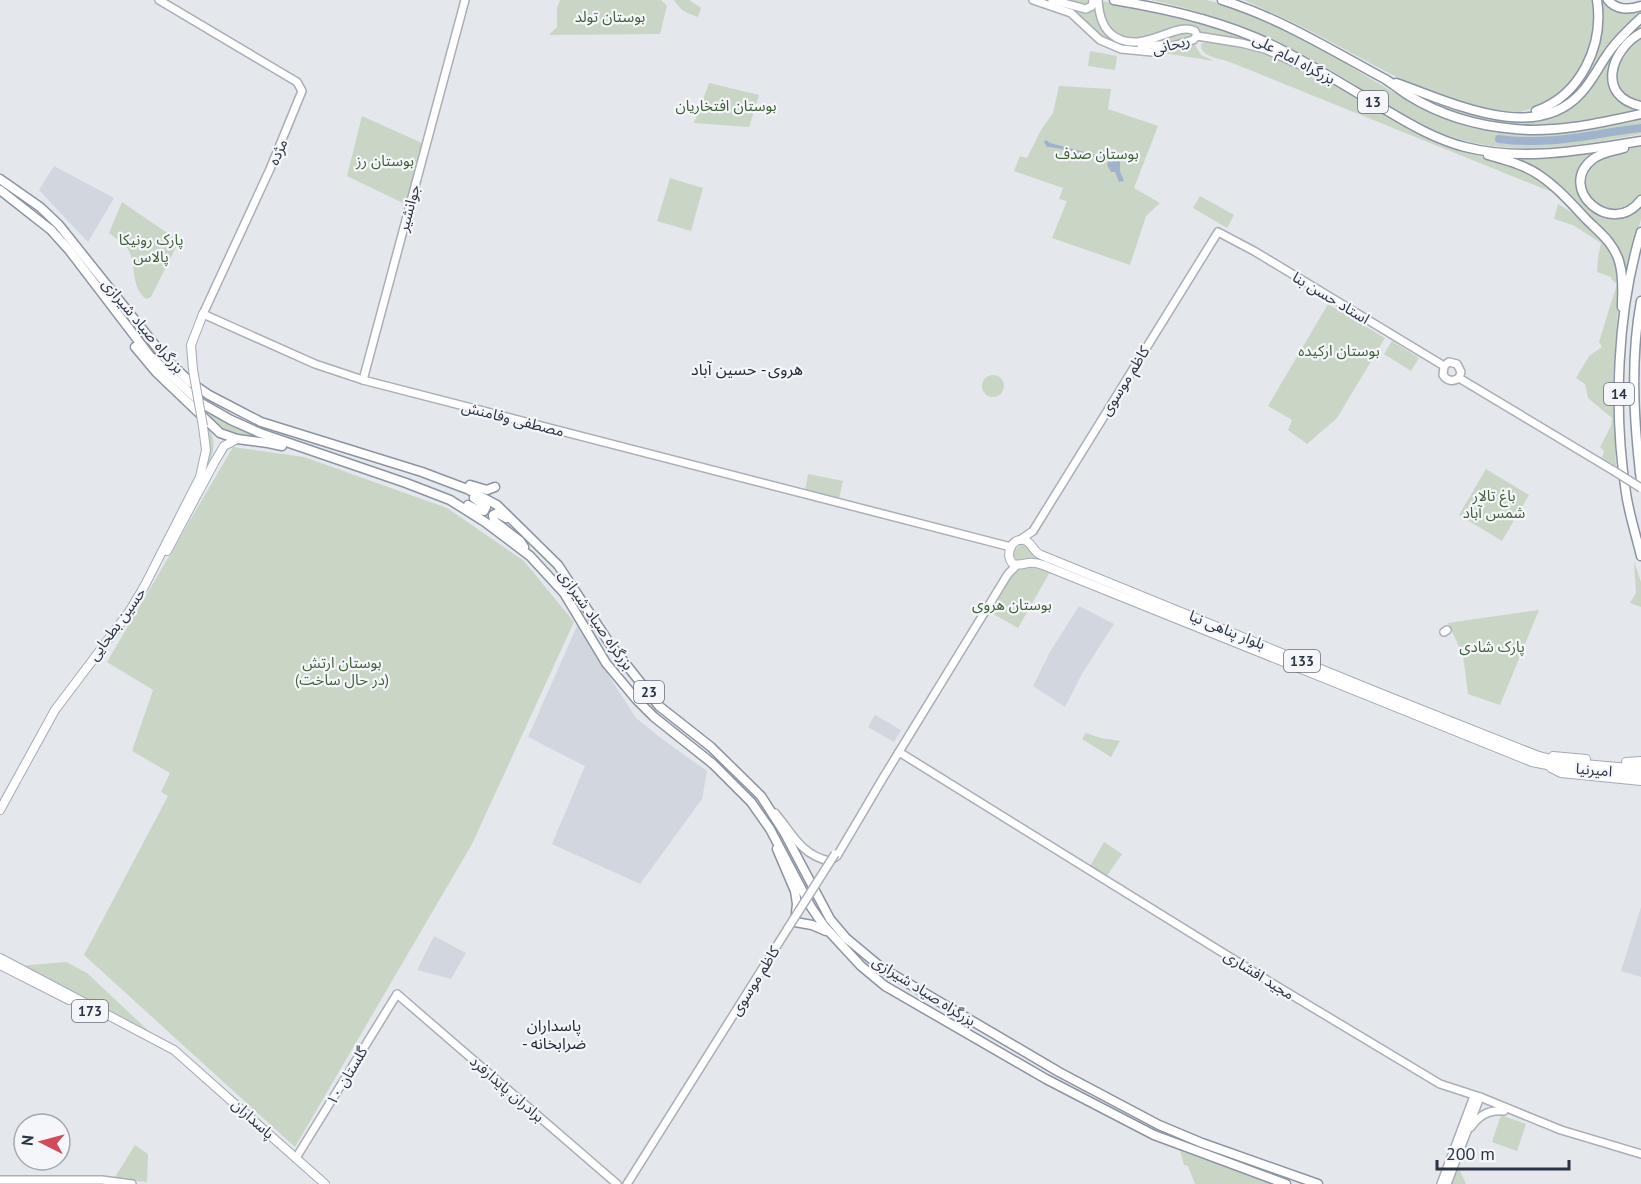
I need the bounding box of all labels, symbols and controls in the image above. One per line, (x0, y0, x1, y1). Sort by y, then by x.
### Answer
park label: بوستان تولد (575, 7, 645, 26)
street label: بزرگراه امام علی (1249, 29, 1339, 90)
street label: ریحانی (1150, 30, 1192, 59)
road number: 13 (1358, 91, 1388, 113)
park label: بوستان افتخاریان (675, 96, 777, 115)
street label: مژده (264, 136, 291, 168)
park label: بوستان صدف (1055, 144, 1139, 163)
park label: بوستان رز (355, 151, 414, 170)
street label: جوانشیر (393, 182, 424, 234)
park label: پارک رونیکا پالاس (119, 230, 183, 267)
street label: استاد حسن بنا (1289, 267, 1373, 328)
street label: بزرگراه صیاد شیرازی (98, 274, 189, 377)
park label: بوستان ارکیده (1298, 341, 1380, 360)
street label: کاظم موسوی (1096, 342, 1156, 420)
district label: هروی - حسین آباد (691, 359, 803, 379)
road number: 14 (1604, 383, 1634, 405)
street label: مصطفی وفامنش (460, 397, 566, 440)
park label: باغ تالار شمس آباد (1463, 486, 1526, 522)
street label: بزرگراه صیاد شیرازی (555, 566, 638, 674)
street label: حسین بطحایی (84, 583, 150, 664)
park label: بوستان هروی (972, 595, 1052, 614)
street label: بلوار پناهی نیا (1186, 606, 1268, 654)
park label: پارک شادی (1459, 637, 1525, 657)
road number: 133 (1284, 650, 1320, 672)
park label: بوستان ارتش (در حال ساخت) (295, 653, 389, 689)
road number: 23 (634, 681, 664, 703)
street label: امیرنیا (1575, 758, 1613, 781)
street label: کاظم موسوی (726, 942, 786, 1020)
street label: مجید افشاری (1221, 946, 1298, 1004)
street label: بزرگراه صیاد شیرازی (869, 951, 979, 1030)
road number: 173 (72, 1000, 108, 1022)
district label: پاسداران - ضرابخانه (522, 1015, 586, 1053)
street label: گلستان ۱۰ (322, 1042, 372, 1108)
street label: برادران پایدارفرد (465, 1051, 549, 1127)
street label: پاسداران (227, 1094, 279, 1144)
north arrow (12, 1112, 72, 1172)
scale bar (1437, 1133, 1569, 1171)
text: N (17, 1134, 38, 1147)
text: 200 m (1446, 1142, 1495, 1165)

